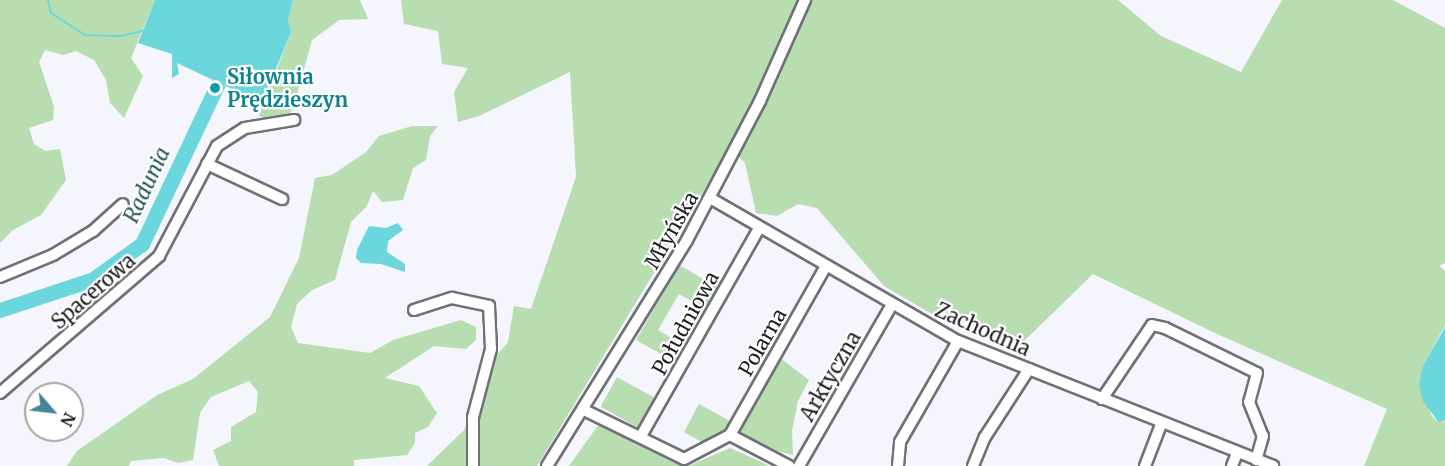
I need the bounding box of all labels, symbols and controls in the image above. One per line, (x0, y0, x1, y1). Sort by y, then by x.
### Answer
place label: Siłownia Prędzieszyn (227, 64, 348, 111)
marker: Siłownia Prędzieszyn (208, 81, 222, 95)
water label: Radunia (119, 143, 175, 227)
street label: Młyńska (639, 187, 703, 273)
street label: Spacerowa (46, 248, 140, 334)
street label: Południowa (647, 267, 723, 379)
street label: Zachodnia (932, 297, 1034, 361)
street label: Polarna (733, 304, 791, 380)
street label: Arktyczna (795, 327, 865, 425)
north arrow (24, 382, 84, 442)
text: N (56, 409, 80, 430)

